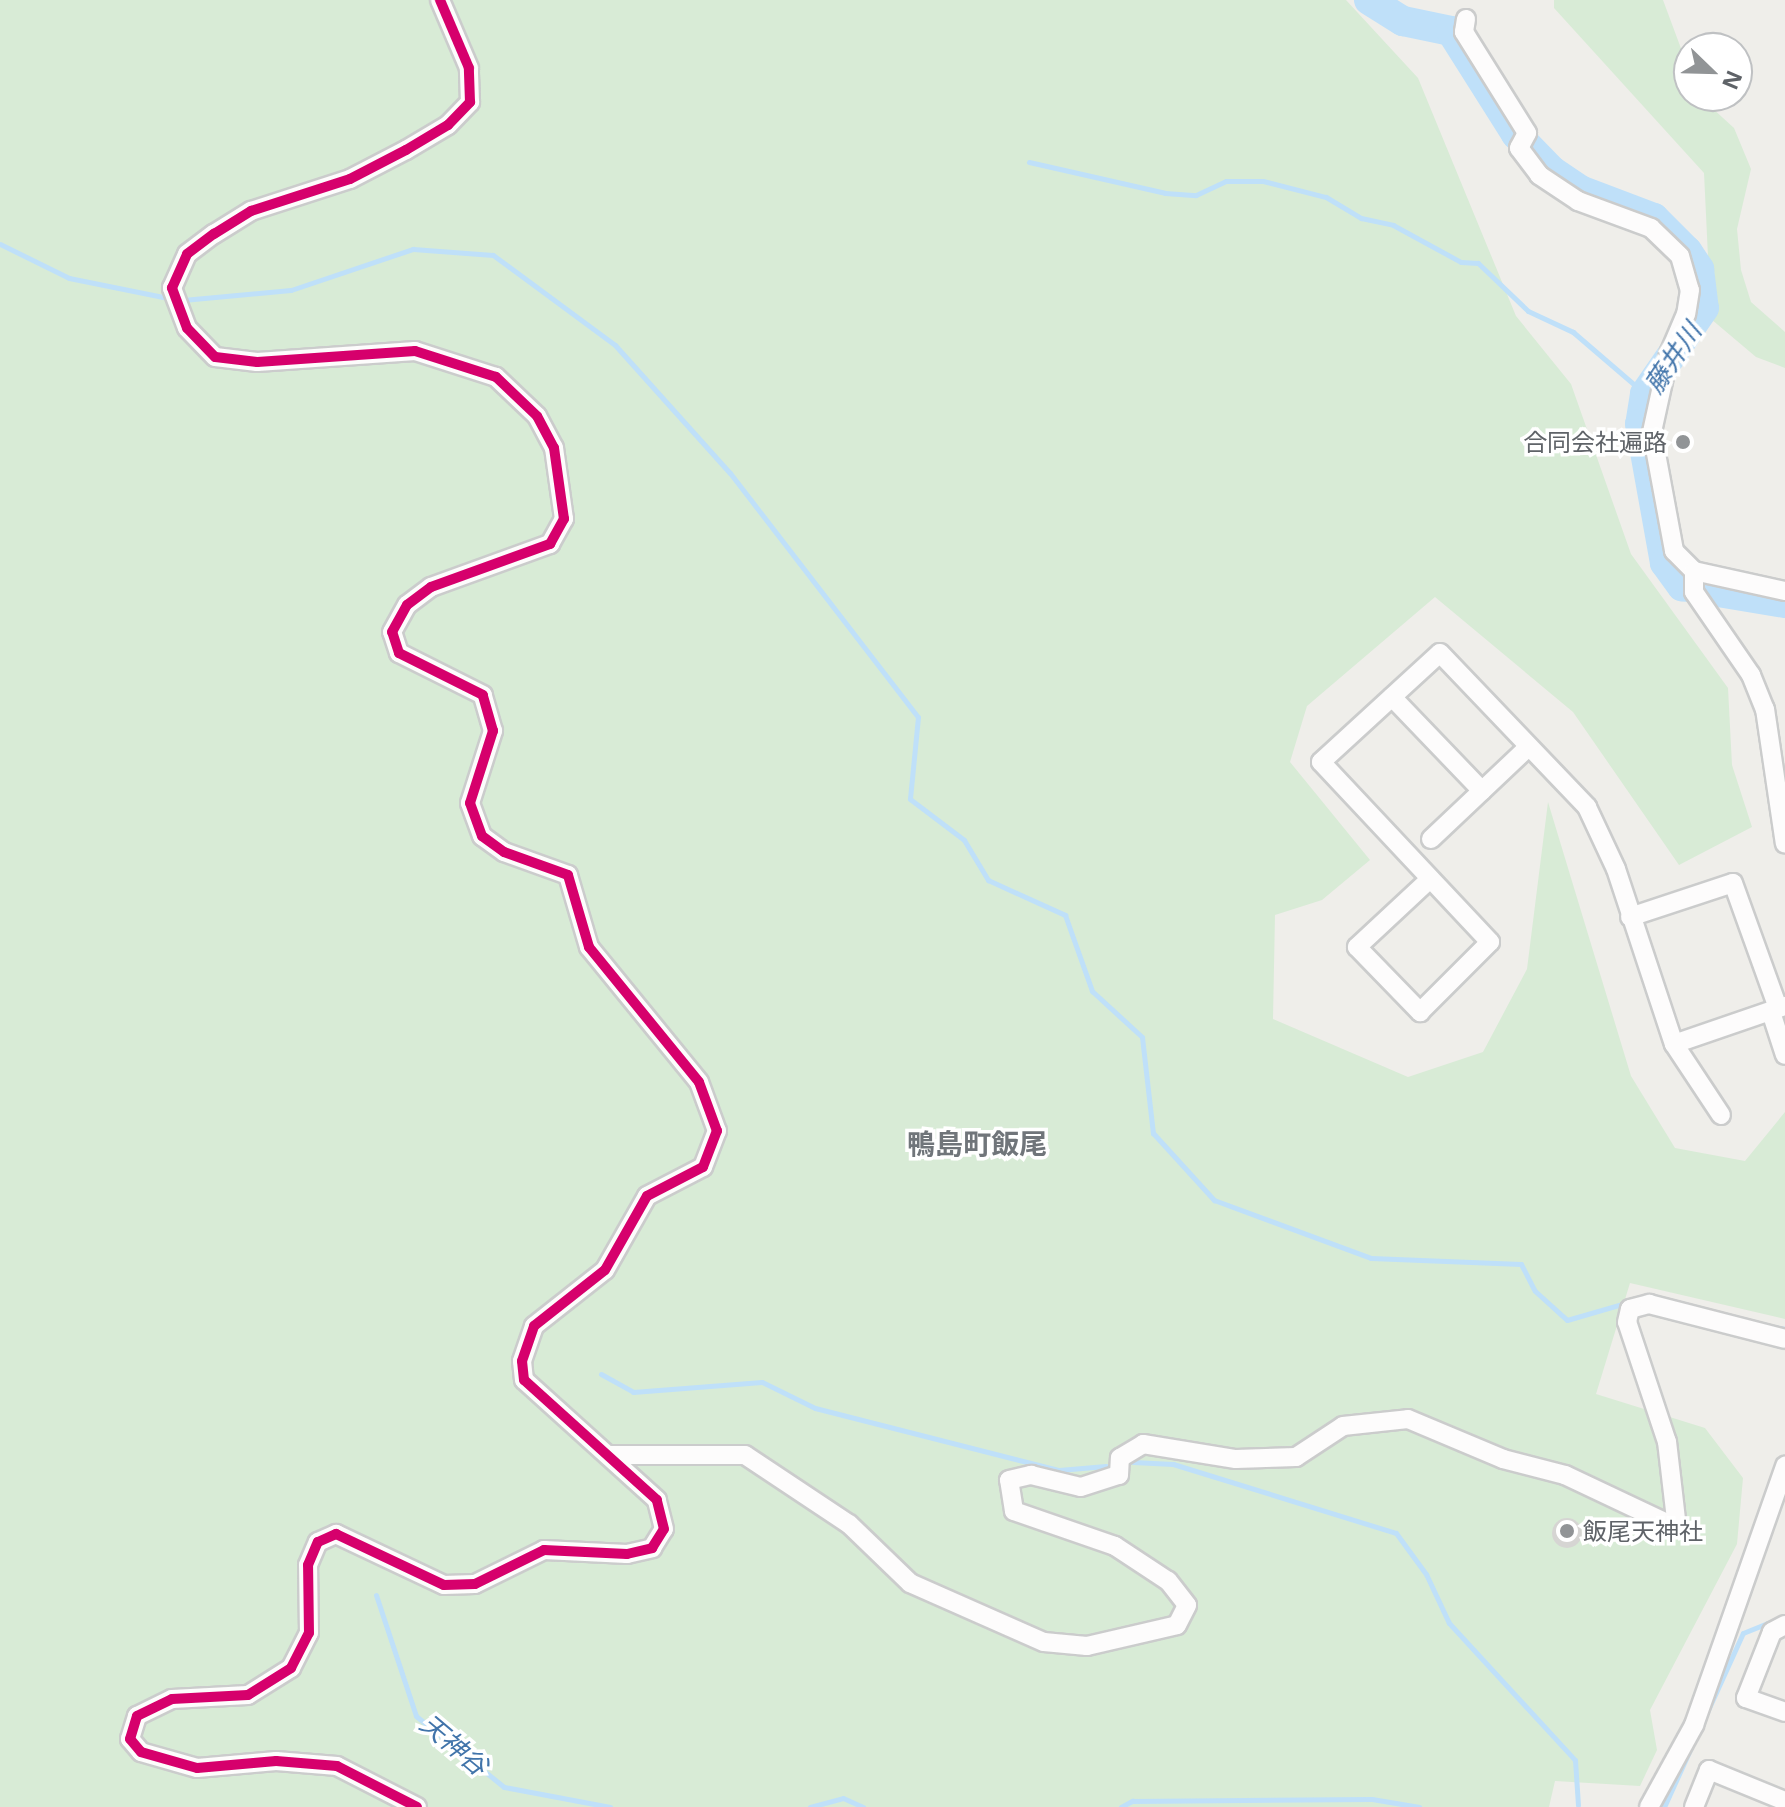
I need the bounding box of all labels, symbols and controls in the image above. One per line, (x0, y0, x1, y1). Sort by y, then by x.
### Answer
north arrow (1673, 32, 1753, 112)
text: N (1716, 66, 1751, 95)
water label: 藤井川 (1638, 317, 1708, 399)
place label: 合同会社遍路 (1523, 428, 1667, 456)
marker: 合同会社遍路 (1674, 433, 1692, 451)
district label: 鴨島町飯尾 (907, 1126, 1047, 1160)
place label: 飯尾天神社 (1583, 1517, 1703, 1545)
marker: 飯尾天神社 (1558, 1522, 1576, 1540)
water label: 天神谷 (414, 1708, 494, 1782)

